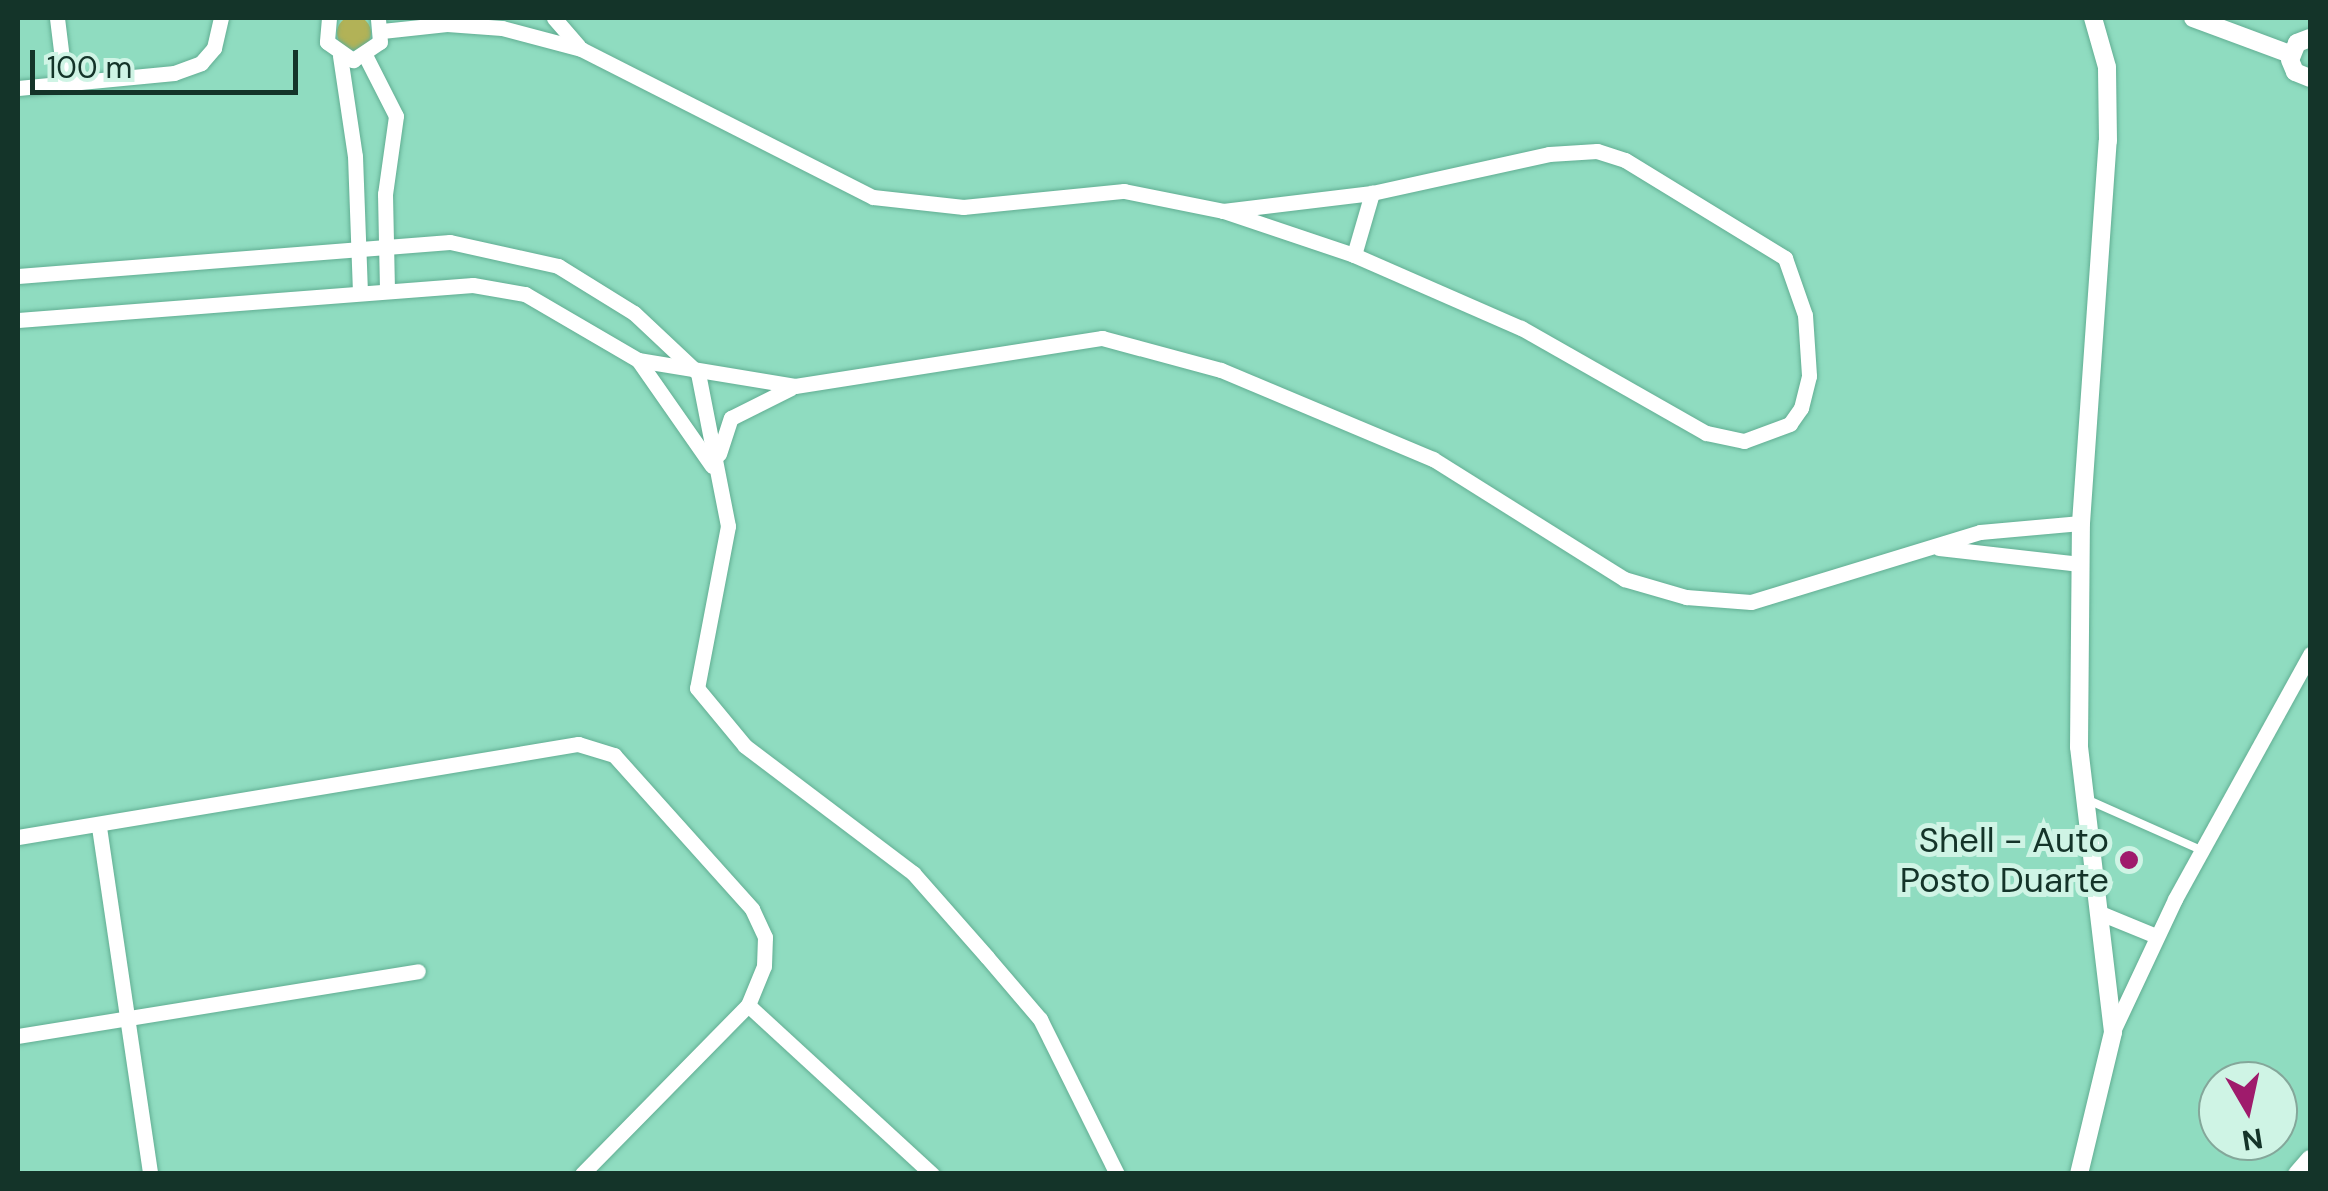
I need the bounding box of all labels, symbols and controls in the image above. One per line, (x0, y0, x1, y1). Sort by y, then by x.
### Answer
scale bar (35, 30, 302, 92)
text: 100 m (47, 48, 132, 87)
place label: Shell - Auto Posto Duarte (1900, 819, 2109, 901)
marker: Shell - Auto Posto Duarte (2118, 849, 2140, 871)
north arrow (2198, 1061, 2298, 1161)
text: N (2239, 1119, 2265, 1159)

